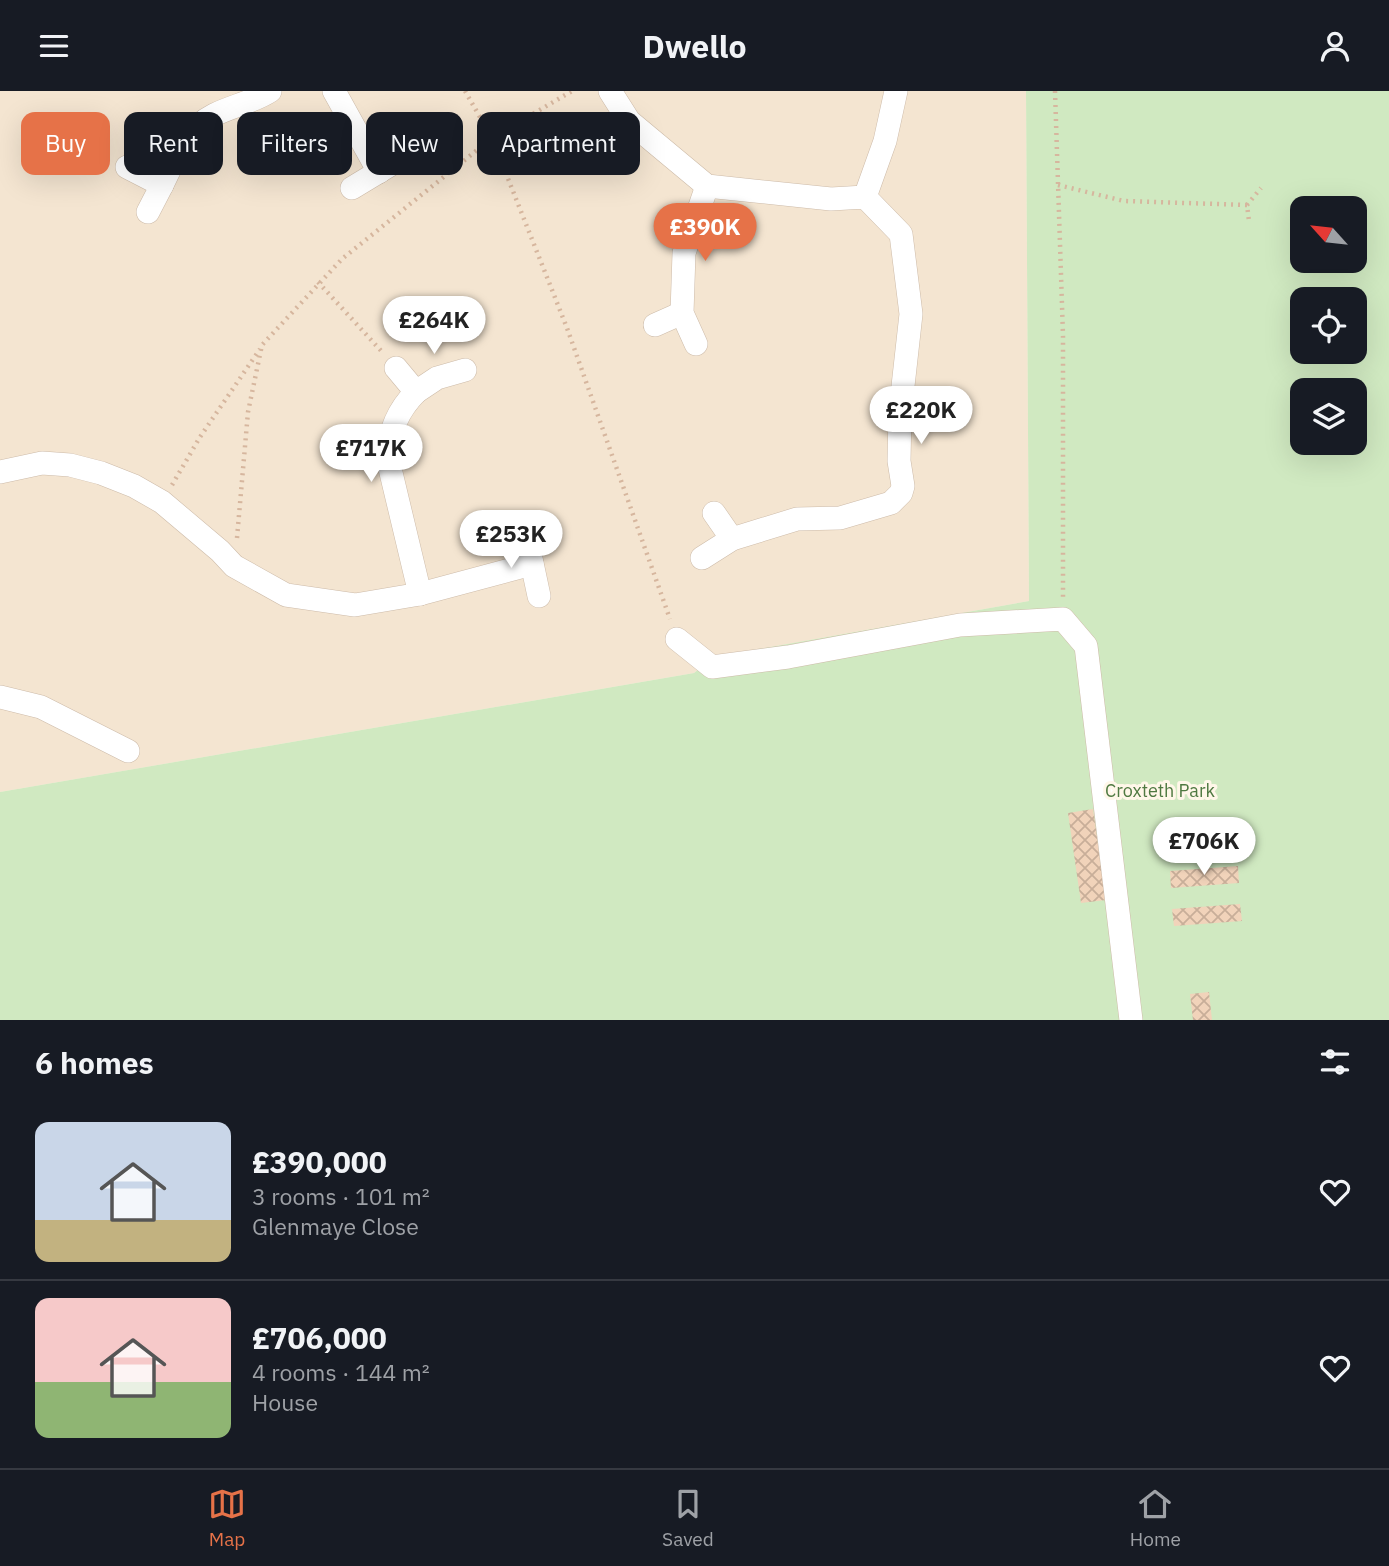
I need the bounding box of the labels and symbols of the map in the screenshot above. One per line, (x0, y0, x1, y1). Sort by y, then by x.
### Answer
north arrow (1290, 196, 1367, 273)
pin: £390K (656, 204, 754, 263)
pin: £264K (385, 296, 483, 356)
pin: £220K (872, 387, 970, 446)
pin: £717K (322, 425, 420, 484)
pin: £253K (462, 511, 560, 570)
park label: Croxteth Park (1105, 779, 1216, 802)
pin: £706K (1155, 817, 1253, 877)

